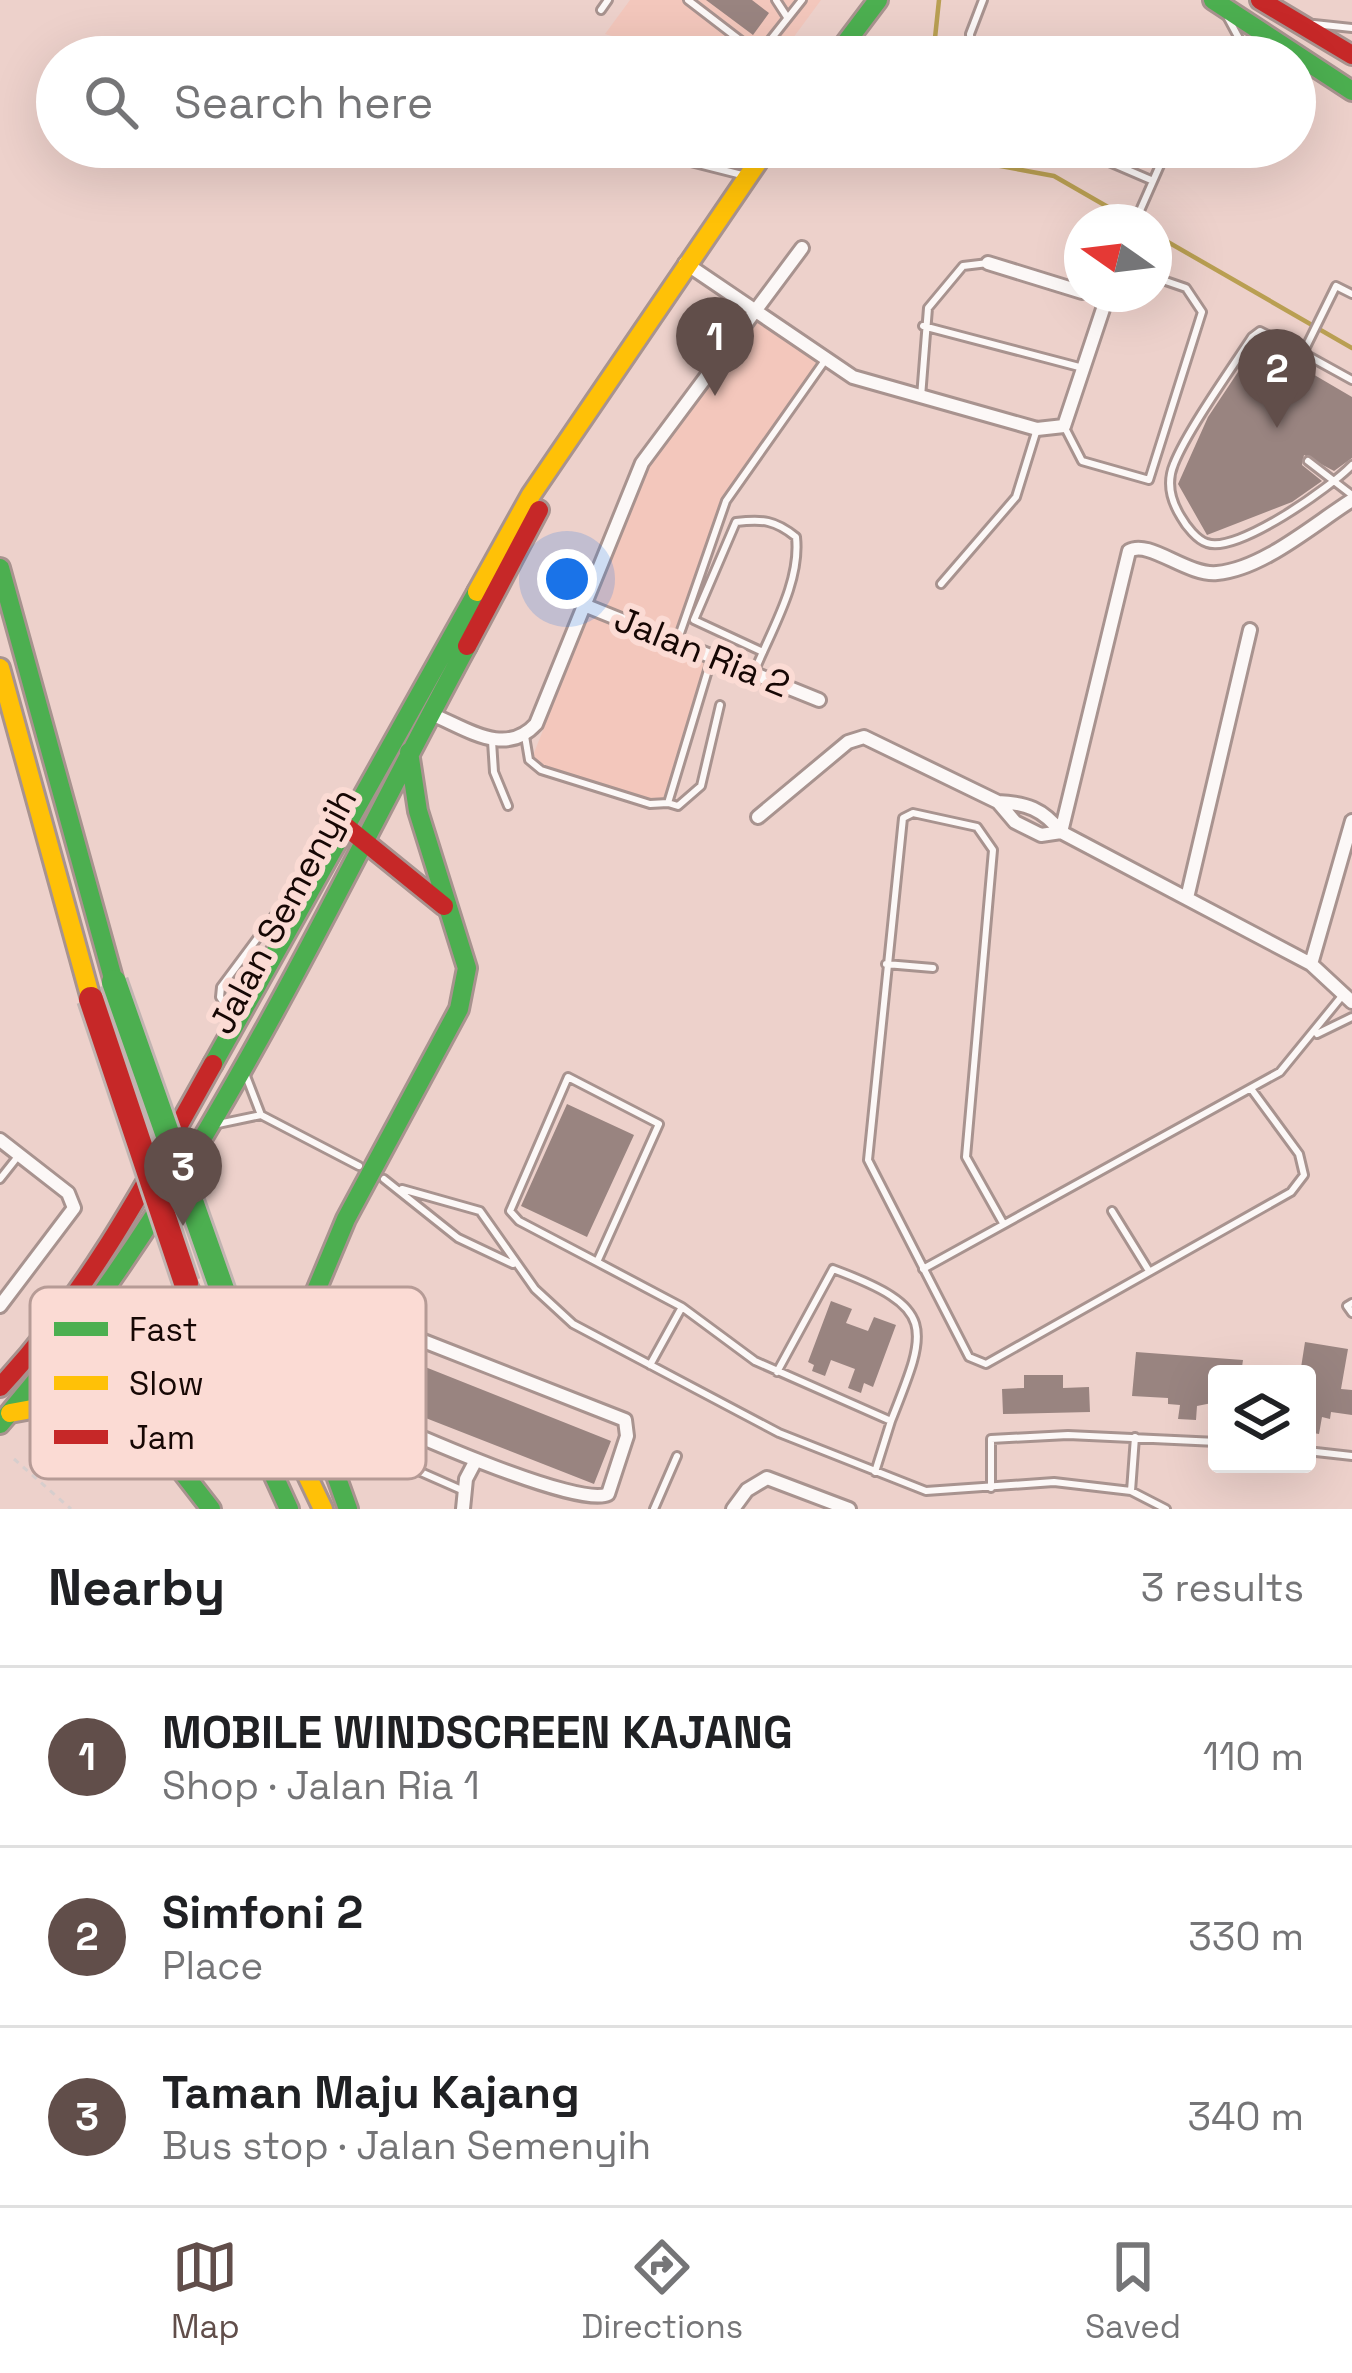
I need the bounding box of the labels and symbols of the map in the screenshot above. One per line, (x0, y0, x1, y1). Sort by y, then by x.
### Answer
north arrow (1064, 204, 1172, 312)
pin: 1 (676, 297, 754, 396)
pin: 2 (1238, 329, 1316, 428)
your location (537, 549, 597, 609)
street label: Jalan Ria 2 (608, 596, 796, 708)
street label: Jalan Semenyih (199, 780, 367, 1042)
pin: 3 (144, 1127, 222, 1226)
legend (30, 1287, 426, 1479)
text: Fast (129, 1309, 198, 1351)
text: Slow (129, 1363, 204, 1405)
text: Jam (129, 1417, 195, 1459)

